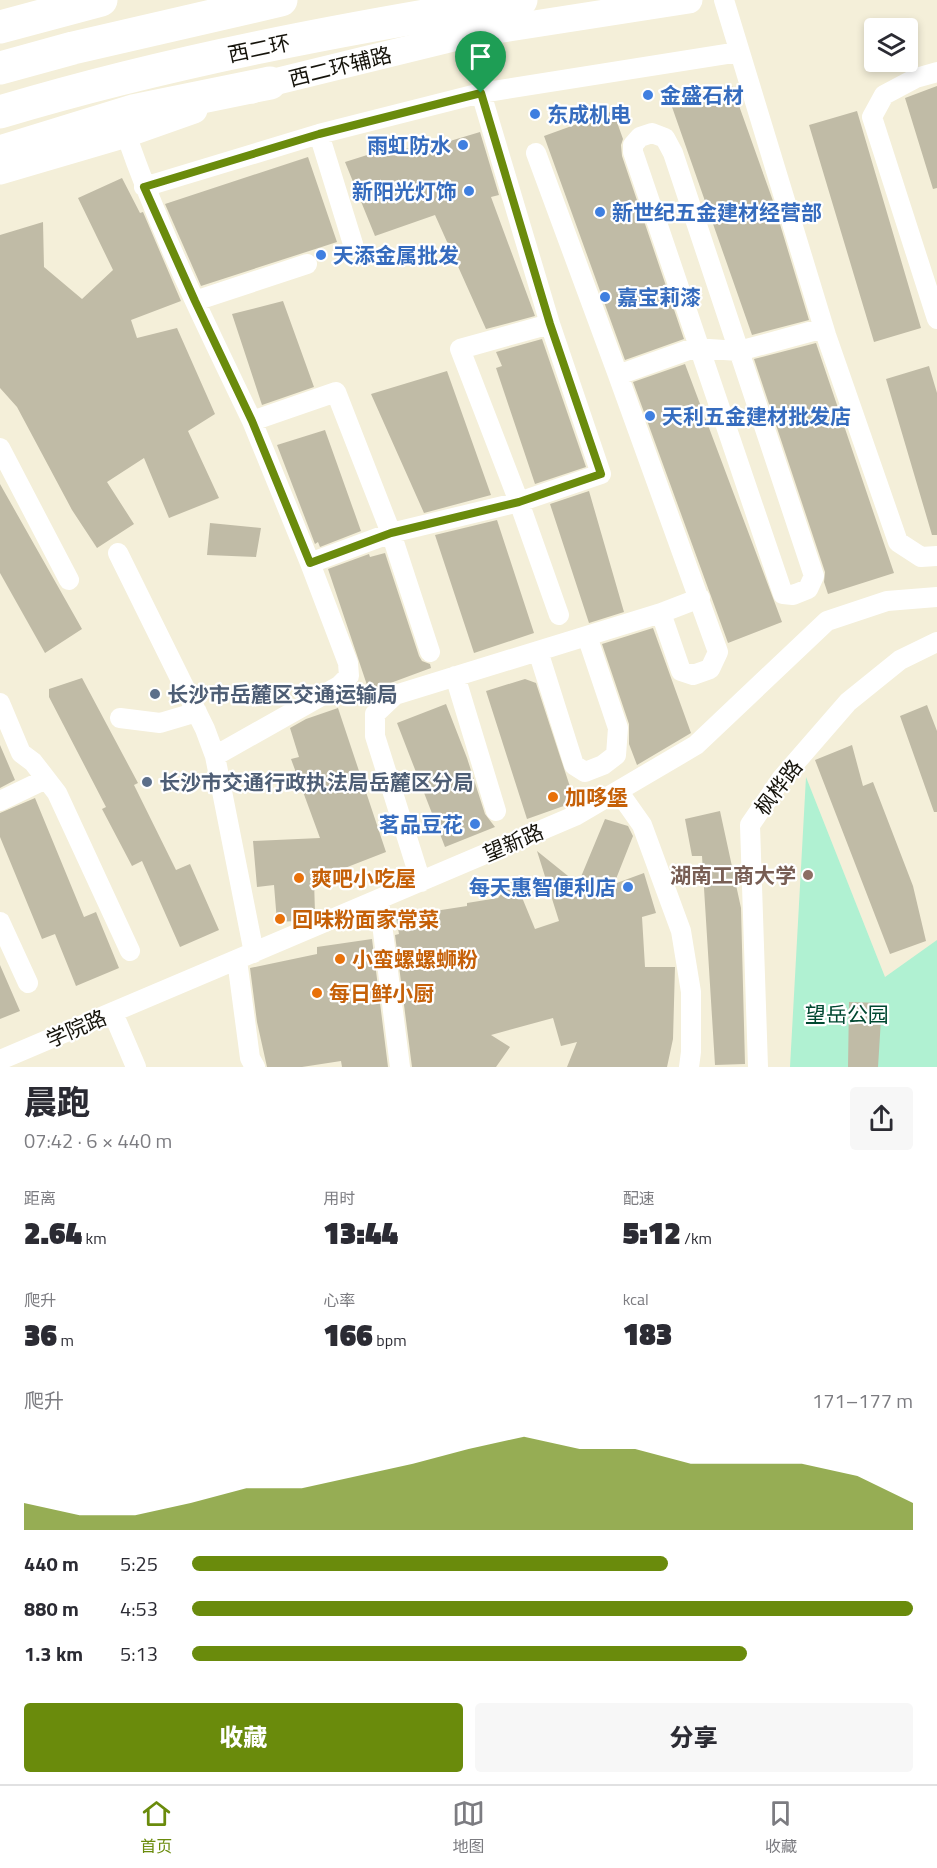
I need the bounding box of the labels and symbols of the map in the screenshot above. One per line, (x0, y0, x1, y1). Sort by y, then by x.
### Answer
street label: 西二环 (225, 26, 293, 70)
pin (455, 31, 506, 93)
street label: 西二环辅路 (285, 38, 395, 94)
place label: 金盛石材 (660, 79, 744, 111)
marker: 金盛石材 (641, 88, 655, 102)
place label: 东成机电 (547, 98, 631, 130)
marker: 东成机电 (528, 107, 542, 121)
place label: 雨虹防水 (367, 129, 451, 161)
marker: 雨虹防水 (456, 138, 470, 152)
place label: 新阳光灯饰 (352, 175, 457, 207)
marker: 新阳光灯饰 (462, 184, 476, 198)
place label: 新世纪五金建材经营部 (612, 196, 822, 228)
marker: 新世纪五金建材经营部 (593, 205, 607, 219)
place label: 天添金属批发 (333, 239, 459, 271)
marker: 天添金属批发 (314, 248, 328, 262)
place label: 嘉宝莉漆 (617, 281, 701, 313)
marker: 嘉宝莉漆 (598, 290, 612, 304)
place label: 天利五金建材批发店 (662, 400, 851, 432)
marker: 天利五金建材批发店 (643, 409, 657, 423)
place label: 长沙市岳麓区交通运输局 (167, 678, 398, 710)
marker: 长沙市岳麓区交通运输局 (148, 687, 162, 701)
street label: 枫桦路 (746, 752, 810, 822)
place label: 长沙市交通行政执法局岳麓区分局 (159, 766, 474, 798)
marker: 长沙市交通行政执法局岳麓区分局 (140, 775, 154, 789)
place label: 加哆堡 (565, 781, 628, 813)
marker: 加哆堡 (546, 790, 560, 804)
place label: 茗品豆花 (379, 808, 463, 840)
street label: 望新路 (478, 815, 548, 869)
marker: 茗品豆花 (468, 817, 482, 831)
place label: 湖南工商大学 (670, 859, 796, 891)
place label: 爽吧小吃屋 (311, 862, 416, 894)
marker: 湖南工商大学 (801, 868, 815, 882)
marker: 爽吧小吃屋 (292, 871, 306, 885)
place label: 每天惠智便利店 (469, 871, 616, 903)
marker: 每天惠智便利店 (621, 880, 635, 894)
place label: 回味粉面家常菜 (292, 903, 439, 935)
marker: 回味粉面家常菜 (273, 912, 287, 926)
place label: 小蛮螺螺蛳粉 (352, 943, 478, 975)
marker: 小蛮螺螺蛳粉 (333, 952, 347, 966)
place label: 每日鲜小厨 (329, 977, 434, 1009)
marker: 每日鲜小厨 (310, 986, 324, 1000)
park label: 望岳公园 (805, 998, 889, 1030)
street label: 学院路 (41, 1001, 111, 1055)

